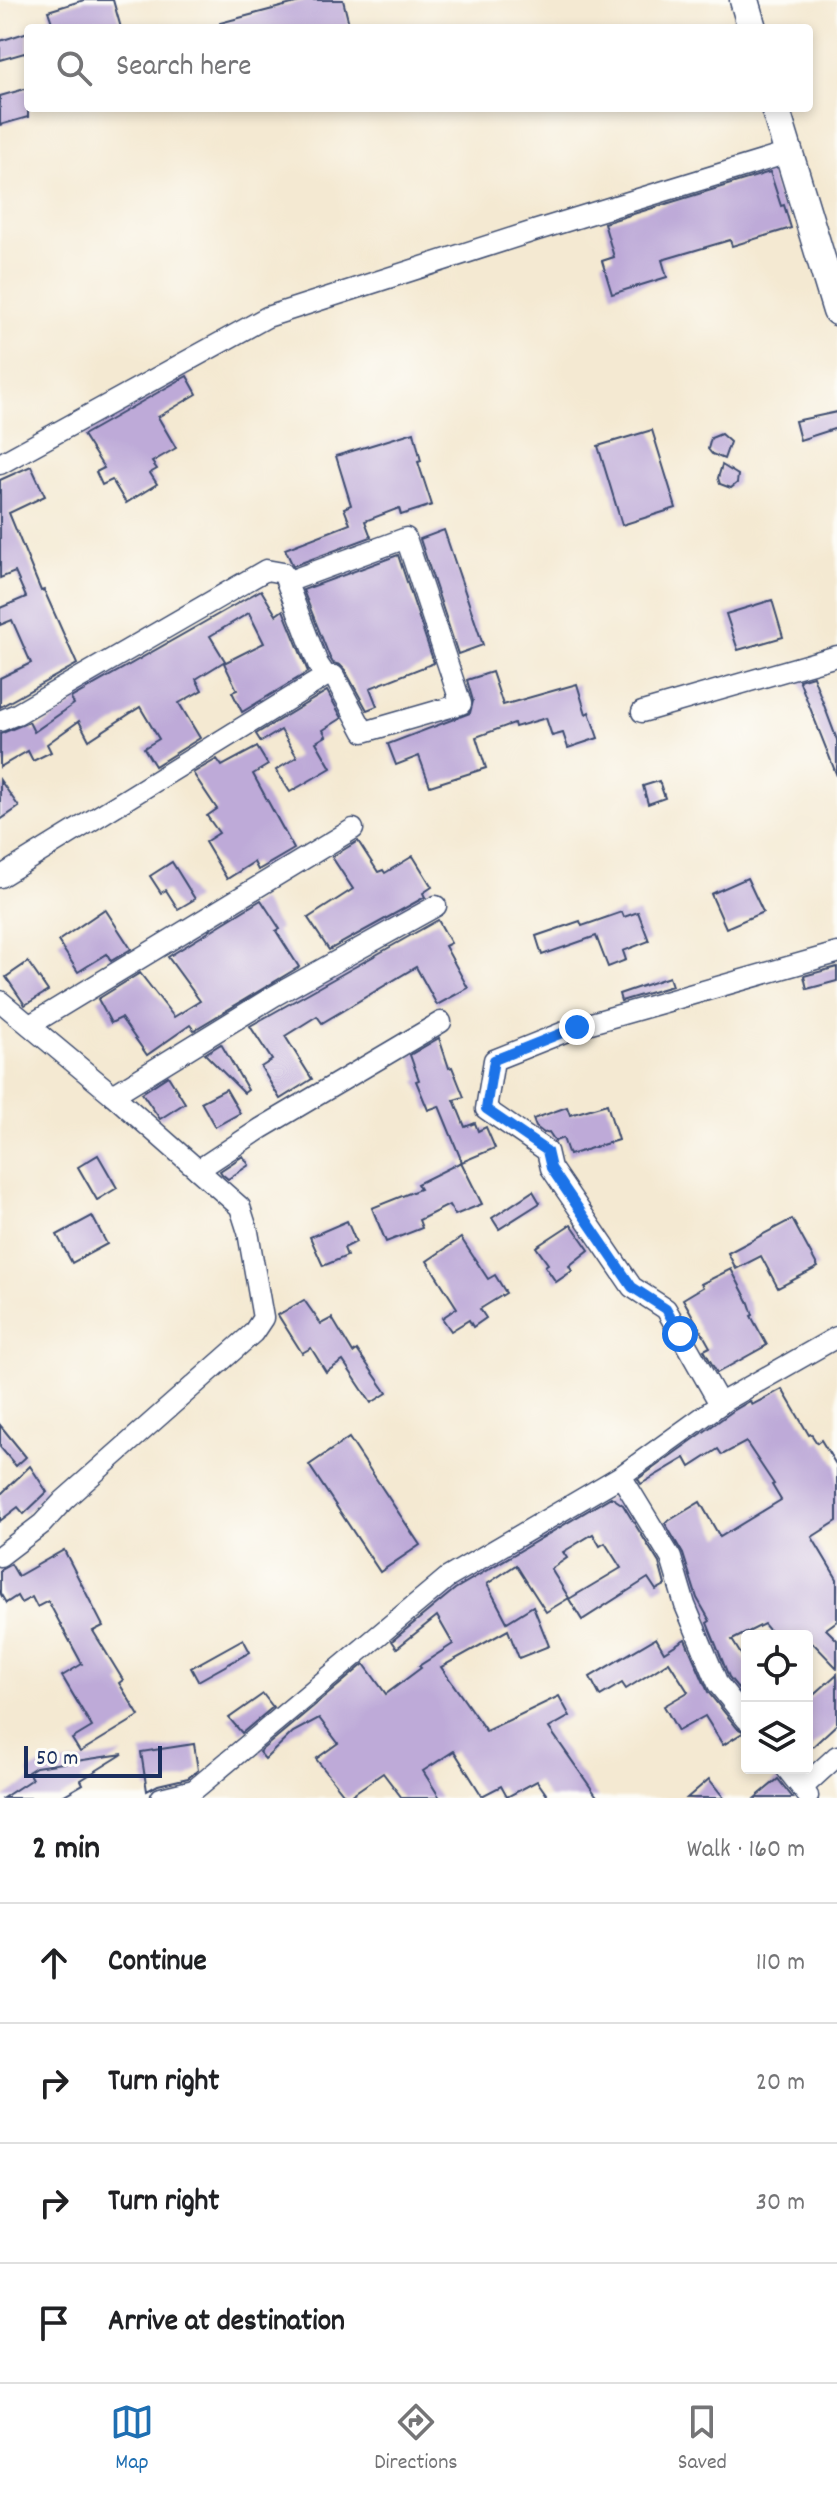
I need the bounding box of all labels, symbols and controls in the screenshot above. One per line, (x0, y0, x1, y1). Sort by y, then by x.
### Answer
search box (24, 24, 813, 112)
icon: search (52, 46, 96, 90)
text: Search here (116, 47, 252, 90)
route end (559, 1009, 595, 1045)
route start (662, 1316, 698, 1352)
map controls (741, 1630, 813, 1774)
button: locate (741, 1630, 813, 1702)
button: layers (741, 1702, 813, 1774)
scale bar (24, 1742, 162, 1778)
text: 50 m (36, 1744, 78, 1775)
text: 2 min (32, 1826, 100, 1875)
text: Walk · 160 m (687, 1832, 805, 1869)
icon: ahead (32, 1941, 76, 1985)
text: Continue (108, 1942, 207, 1985)
text: 110 m (756, 1945, 805, 1982)
icon: right (32, 2061, 76, 2105)
text: Turn right (108, 2062, 219, 2105)
text: 20 m (756, 2065, 805, 2102)
icon: right (32, 2181, 76, 2225)
text: Turn right (108, 2182, 219, 2225)
text: 30 m (755, 2185, 805, 2222)
icon: arrive (32, 2301, 76, 2345)
text: Arrive at destination (108, 2302, 345, 2345)
tab: Map (110, 2400, 154, 2479)
tab: Directions (374, 2400, 458, 2479)
tab: Saved (678, 2400, 727, 2479)

